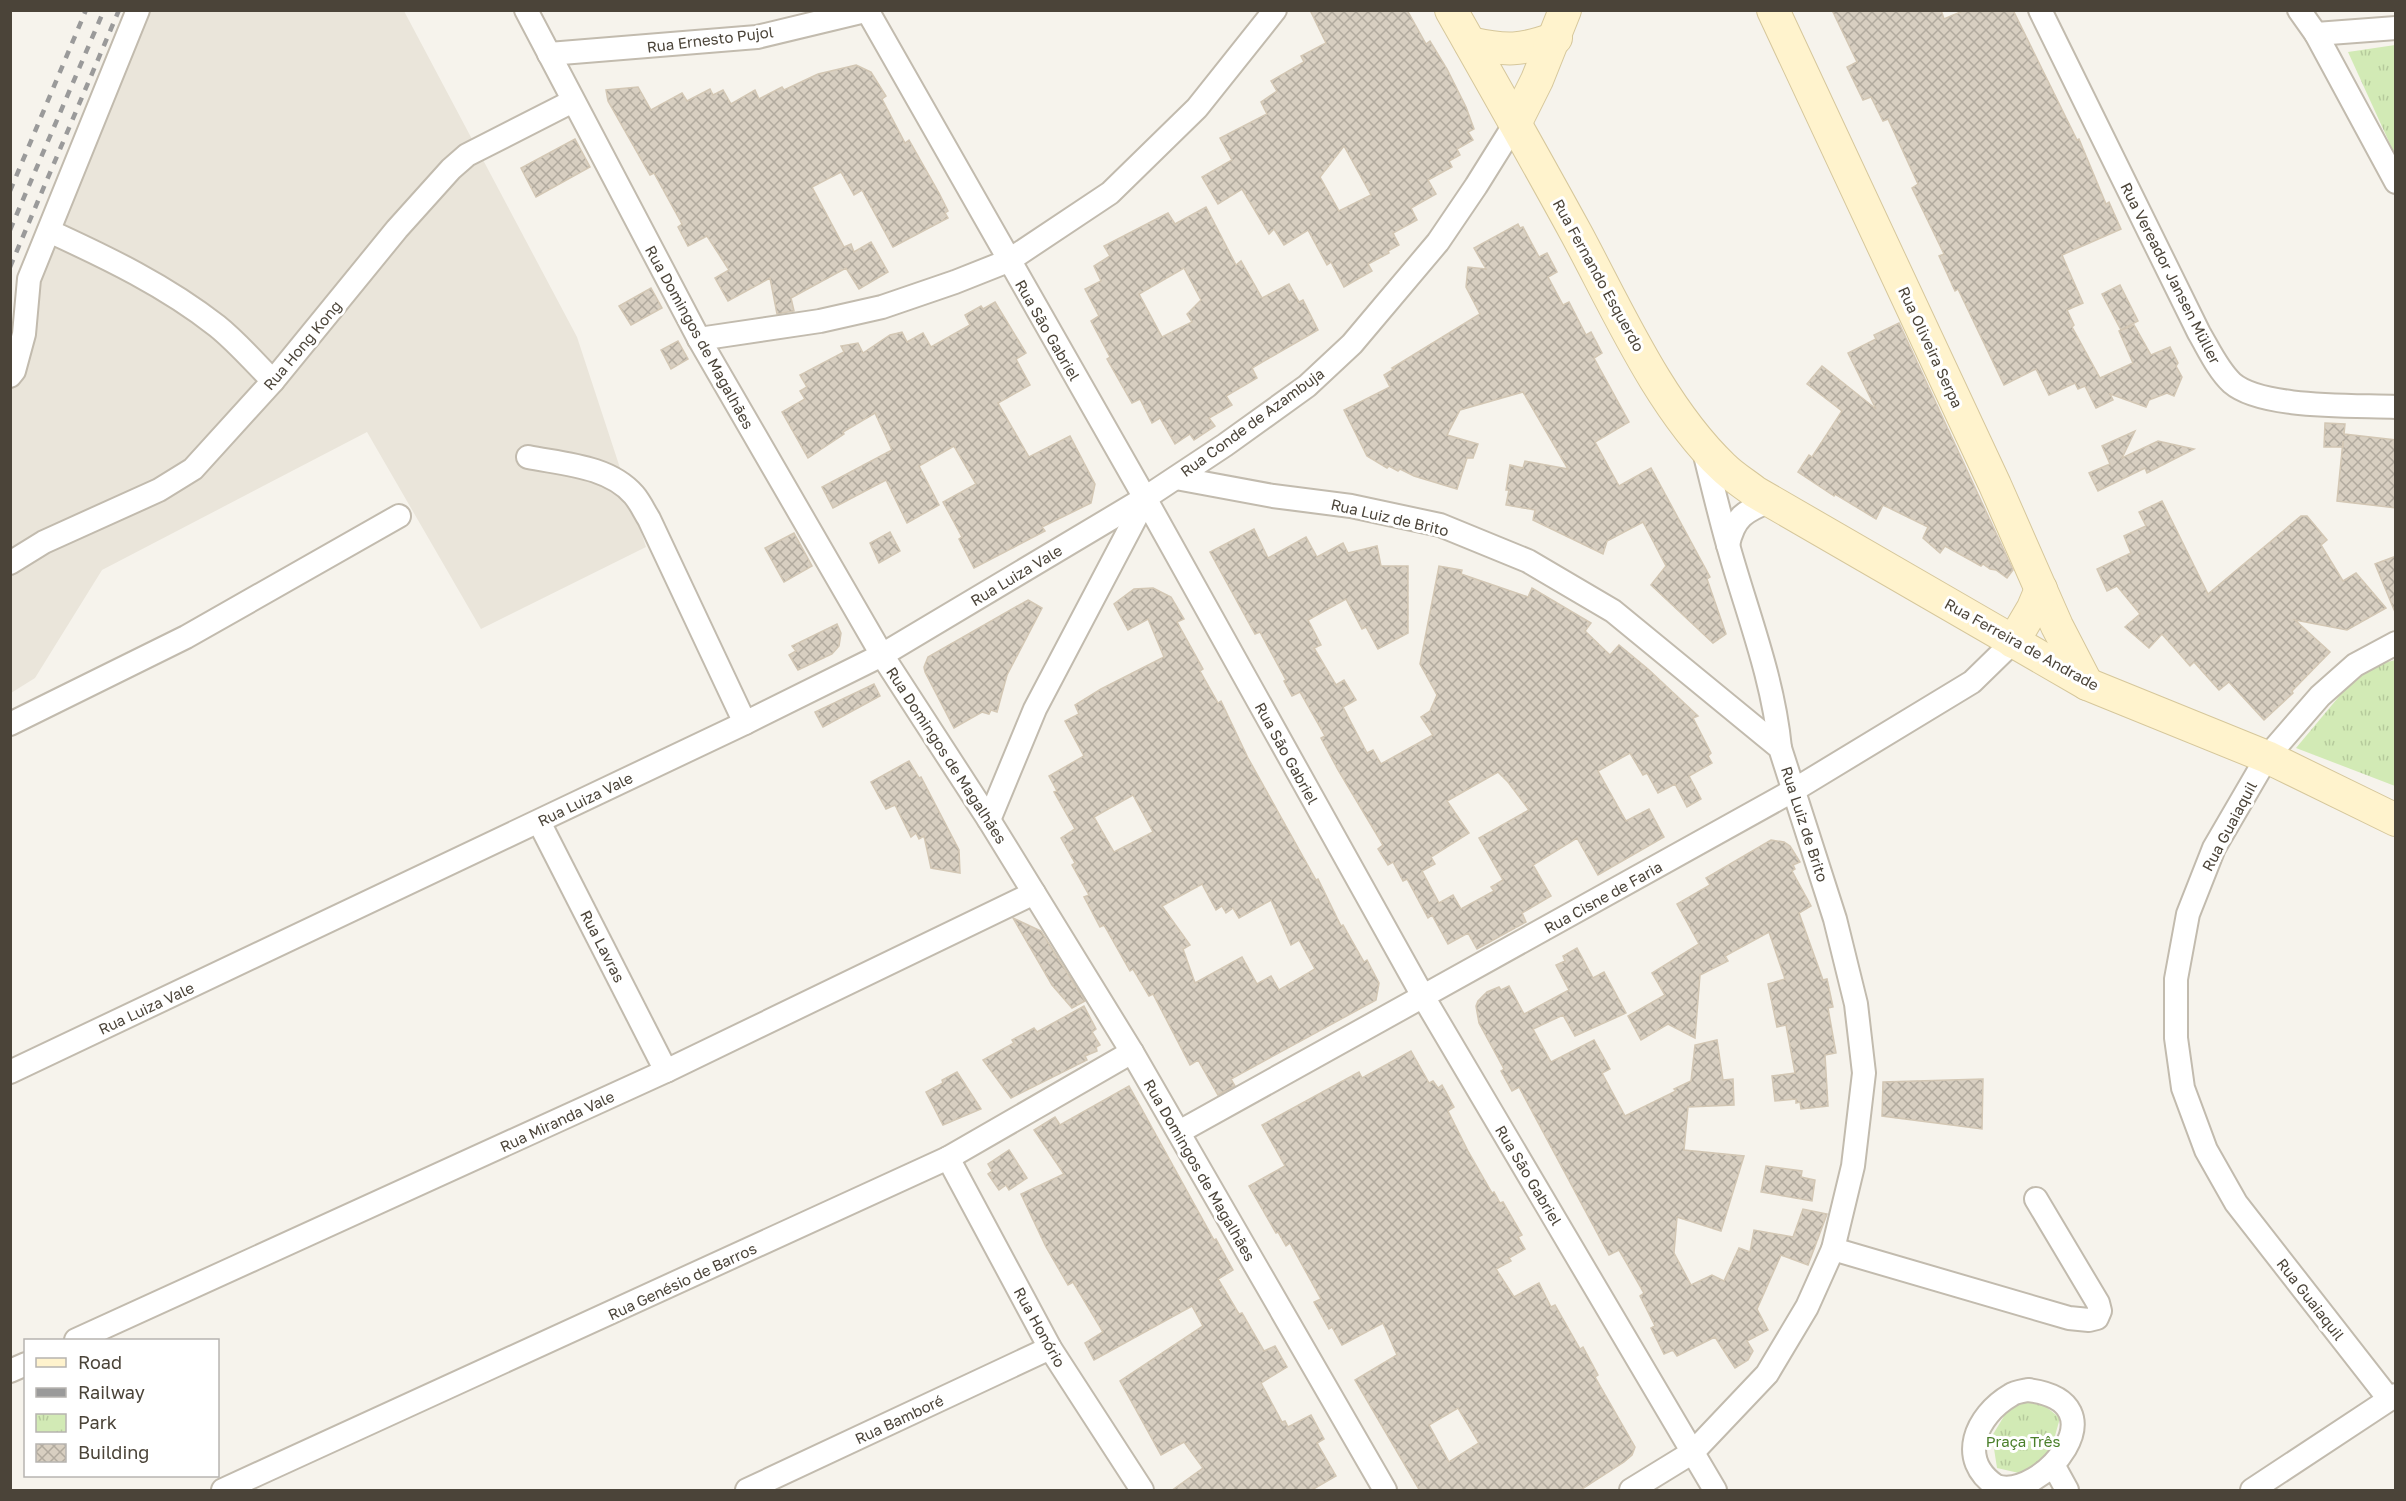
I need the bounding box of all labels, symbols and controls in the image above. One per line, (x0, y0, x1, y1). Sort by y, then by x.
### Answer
street label: Rua Ernesto Pujol (646, 22, 775, 56)
street label: Rua Vereador Jansen Müller (2117, 179, 2225, 367)
street label: Rua Fernando Esquerdo (1550, 196, 1648, 354)
street label: Rua Domingos de Magalhães (642, 242, 758, 432)
street label: Rua São Gabriel (1012, 276, 1084, 384)
street label: Rua Oliveira Serpa (1895, 284, 1967, 410)
street label: Rua Hong Kong (259, 297, 345, 393)
street label: Rua Conde de Azambuja (1177, 364, 1327, 480)
street label: Rua Luiz de Brito (1329, 495, 1451, 539)
street label: Rua Luiza Vale (967, 541, 1065, 609)
street label: Rua Ferreira de Andrade (1942, 594, 2102, 694)
street label: Rua Domingos de Magalhães (883, 663, 1011, 847)
street label: Rua São Gabriel (1252, 699, 1323, 807)
street label: Rua Luiz de Brito (1778, 764, 1832, 884)
street label: Rua Luiza Vale (535, 768, 636, 830)
street label: Rua Guaiaquil (2198, 778, 2260, 874)
street label: Rua Cisne de Faria (1541, 857, 1665, 937)
street label: Rua Lavras (577, 907, 629, 985)
street label: Rua Luiza Vale (95, 978, 197, 1038)
street label: Rua Domingos de Magalhães (1140, 1076, 1260, 1264)
street label: Rua Miranda Vale (497, 1087, 617, 1155)
street label: Rua São Gabriel (1492, 1122, 1566, 1229)
street label: Rua Genésio de Barros (605, 1239, 759, 1323)
street label: Rua Guaiaquil (2273, 1254, 2349, 1344)
street label: Rua Honório (1011, 1284, 1069, 1370)
legend (24, 1339, 219, 1477)
text: Road (78, 1351, 122, 1373)
text: Railway (78, 1381, 145, 1403)
street label: Rua Bamboré (852, 1391, 946, 1447)
text: Park (78, 1411, 117, 1433)
park label: Praça Três (1986, 1432, 2060, 1450)
text: Building (78, 1441, 149, 1463)

